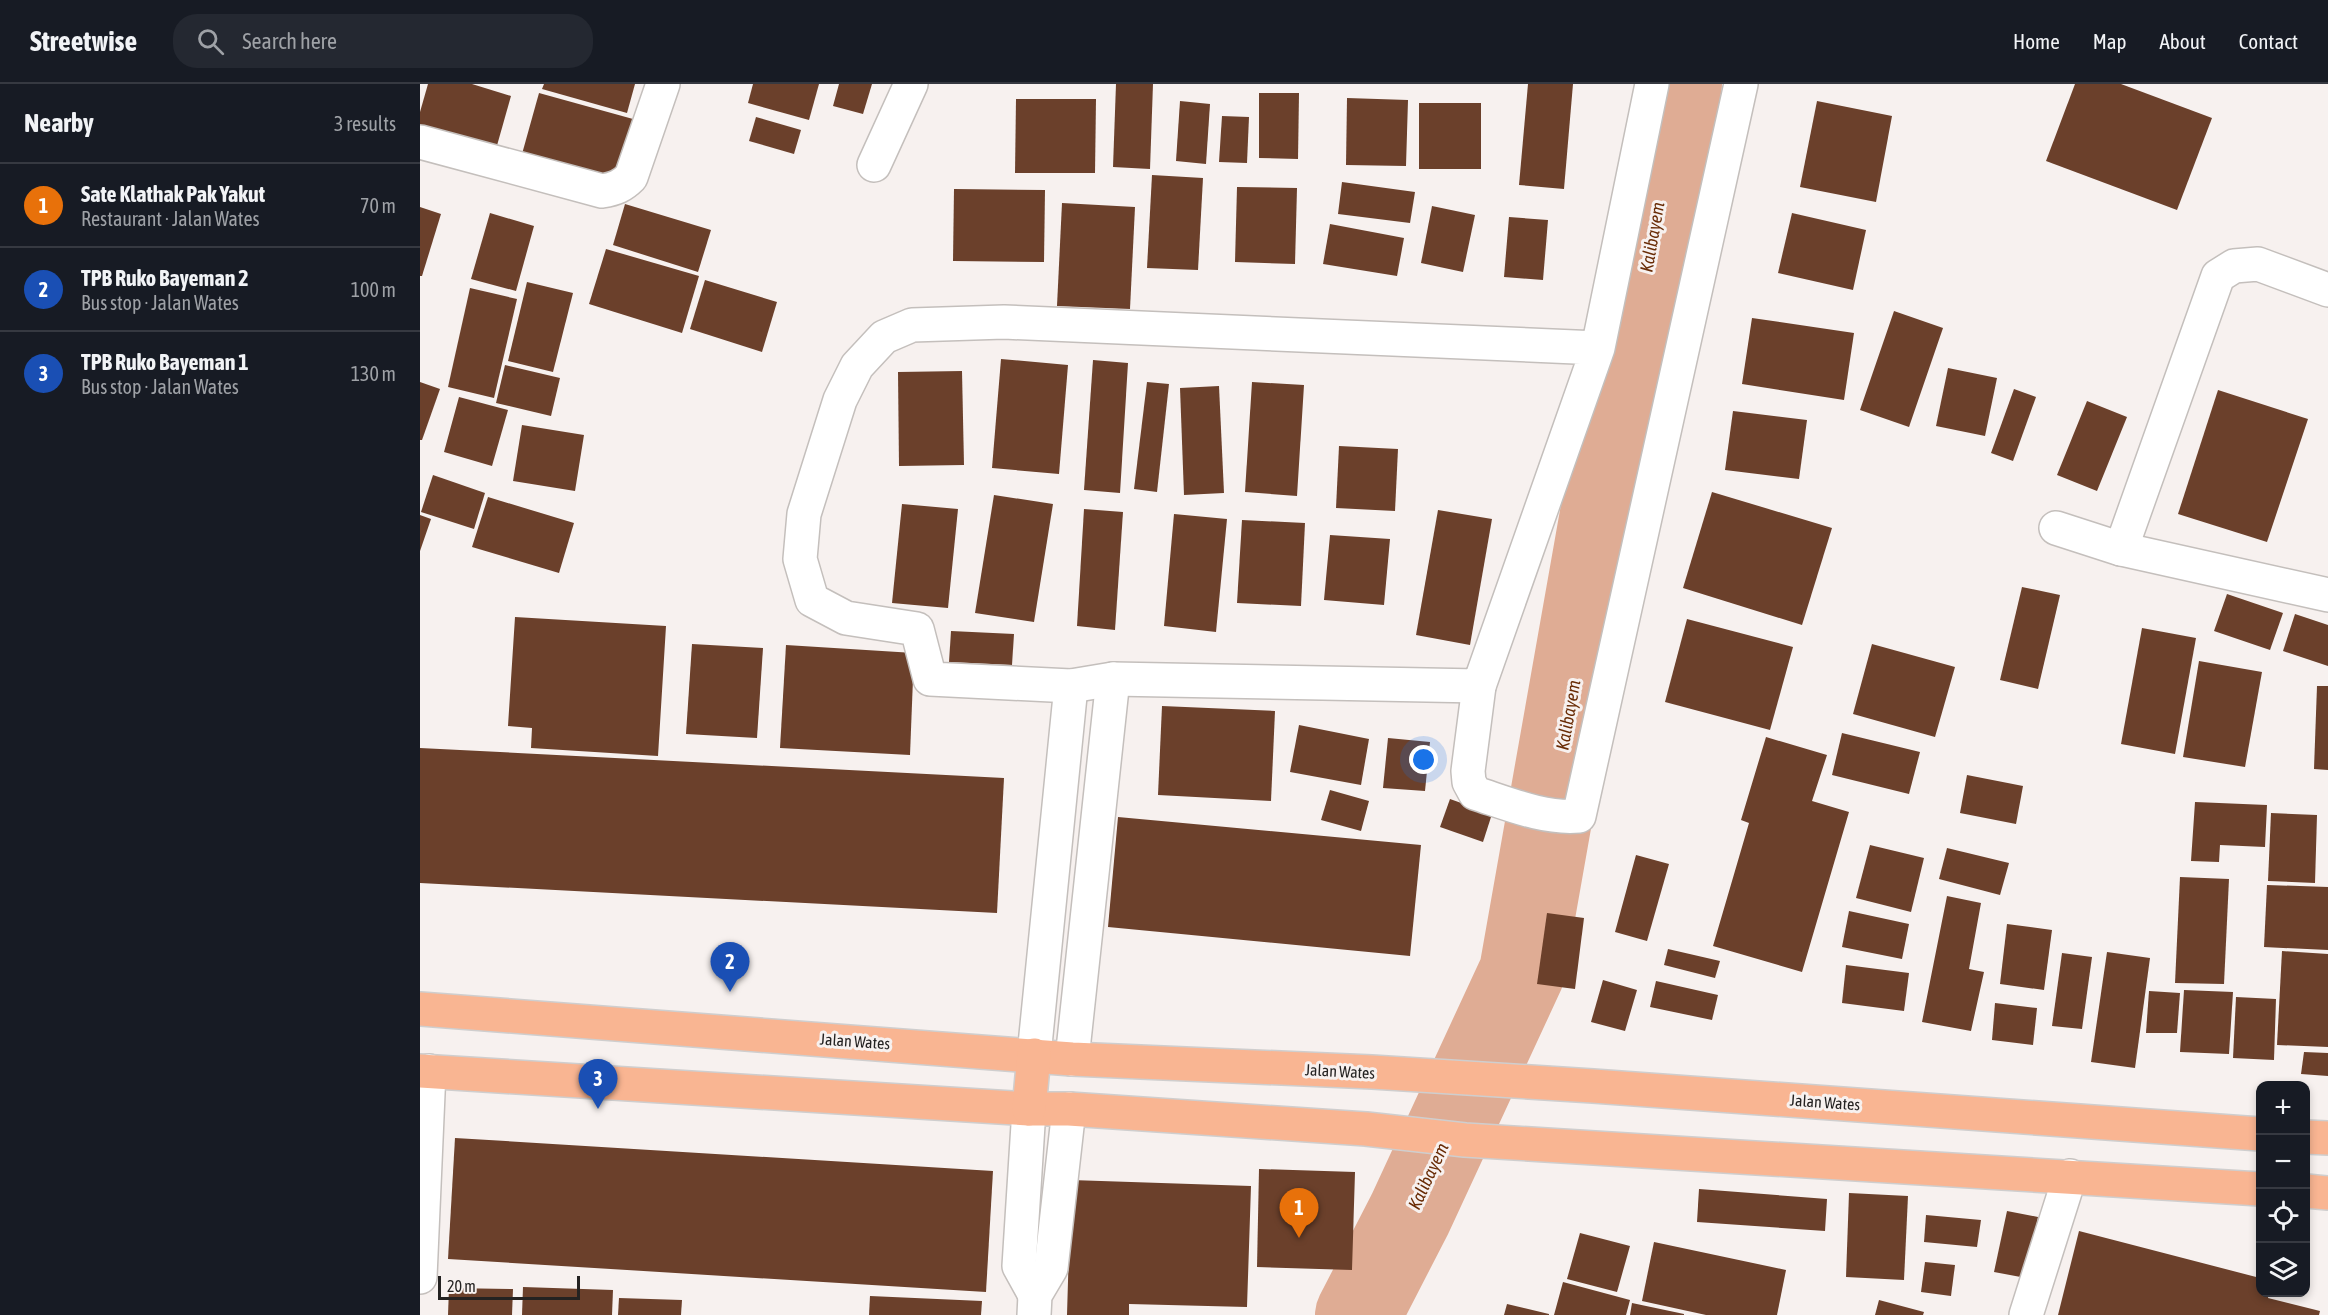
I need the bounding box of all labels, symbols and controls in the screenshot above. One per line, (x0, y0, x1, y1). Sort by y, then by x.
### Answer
search box (173, 14, 593, 68)
text: Streetwise (30, 25, 137, 57)
icon: search (194, 25, 227, 58)
text: Search here (242, 28, 337, 54)
text: Home (2013, 29, 2060, 53)
text: Map (2093, 29, 2127, 53)
text: About (2160, 29, 2206, 53)
text: Contact (2239, 29, 2298, 53)
text: Nearby (24, 108, 94, 138)
text: 3 results (334, 112, 396, 135)
text: Sate Klathak Pak Yakut (81, 181, 265, 207)
text: 1 (39, 194, 48, 217)
text: 70 m (360, 194, 396, 217)
water label: Kalibayem (1635, 200, 1669, 274)
text: Restaurant · Jalan Wates (81, 207, 260, 230)
text: TPB Ruko Bayeman 2 (81, 265, 249, 291)
text: 2 (39, 278, 48, 301)
text: 100 m (351, 278, 396, 301)
text: Bus stop · Jalan Wates (81, 291, 239, 314)
text: TPB Ruko Bayeman 1 (81, 349, 249, 375)
text: 3 (39, 362, 48, 385)
text: 130 m (351, 362, 396, 385)
text: Bus stop · Jalan Wates (81, 375, 239, 398)
water label: Kalibayem (1551, 678, 1585, 752)
your location (1409, 745, 1438, 774)
pin: 2 (710, 942, 750, 992)
street label: Jalan Wates (819, 1030, 891, 1052)
pin: 3 (578, 1060, 618, 1109)
street label: Jalan Wates (1305, 1060, 1376, 1082)
map controls (2256, 1081, 2310, 1297)
button: + (2256, 1081, 2310, 1135)
street label: Jalan Wates (1789, 1091, 1861, 1113)
button: − (2256, 1135, 2310, 1189)
water label: Kalibayem (1403, 1139, 1453, 1213)
pin: 1 (1280, 1188, 1318, 1238)
button: locate (2256, 1189, 2310, 1243)
button: layers (2256, 1243, 2310, 1297)
scale bar (438, 1273, 580, 1300)
text: 20 m (447, 1277, 476, 1295)

